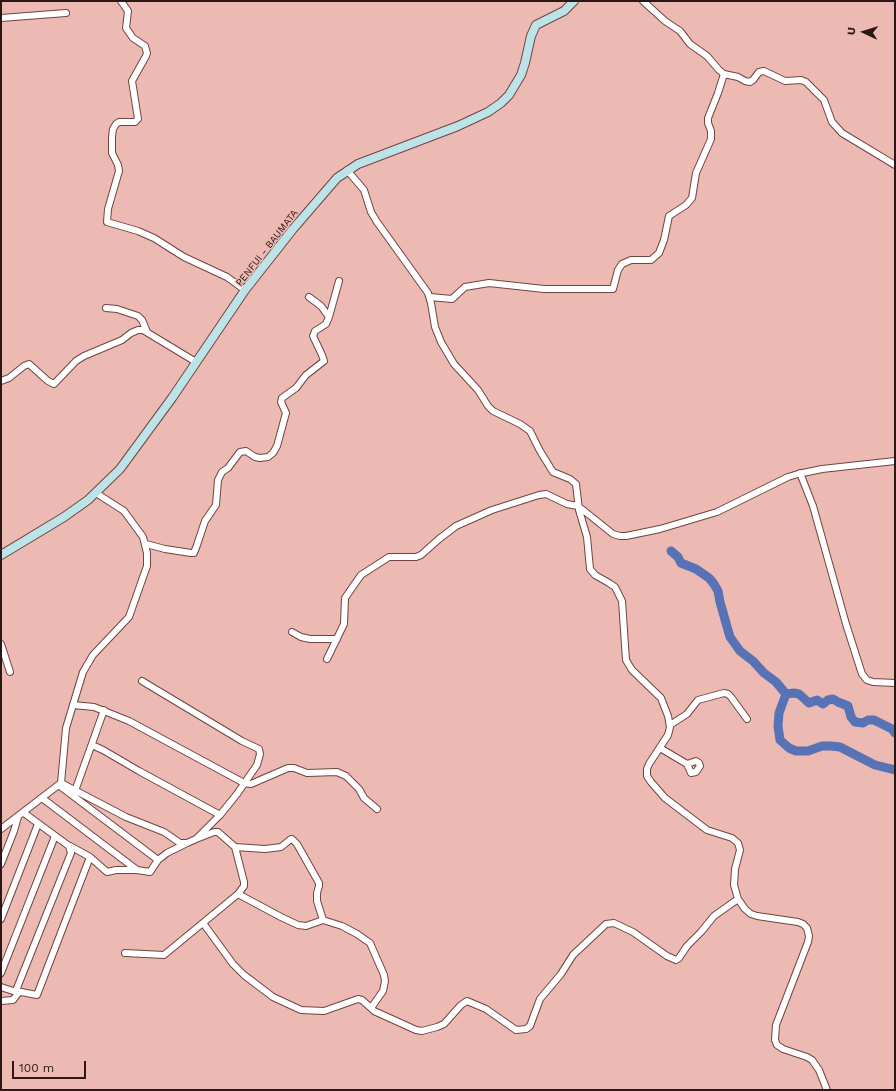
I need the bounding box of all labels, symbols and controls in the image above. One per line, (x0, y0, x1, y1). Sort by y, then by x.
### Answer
north arrow (844, 12, 884, 52)
text: U (845, 27, 858, 35)
street label: PENFUI - BAUMATA (233, 207, 301, 289)
scale bar (14, 1053, 88, 1079)
text: 100 m (19, 1061, 54, 1075)

